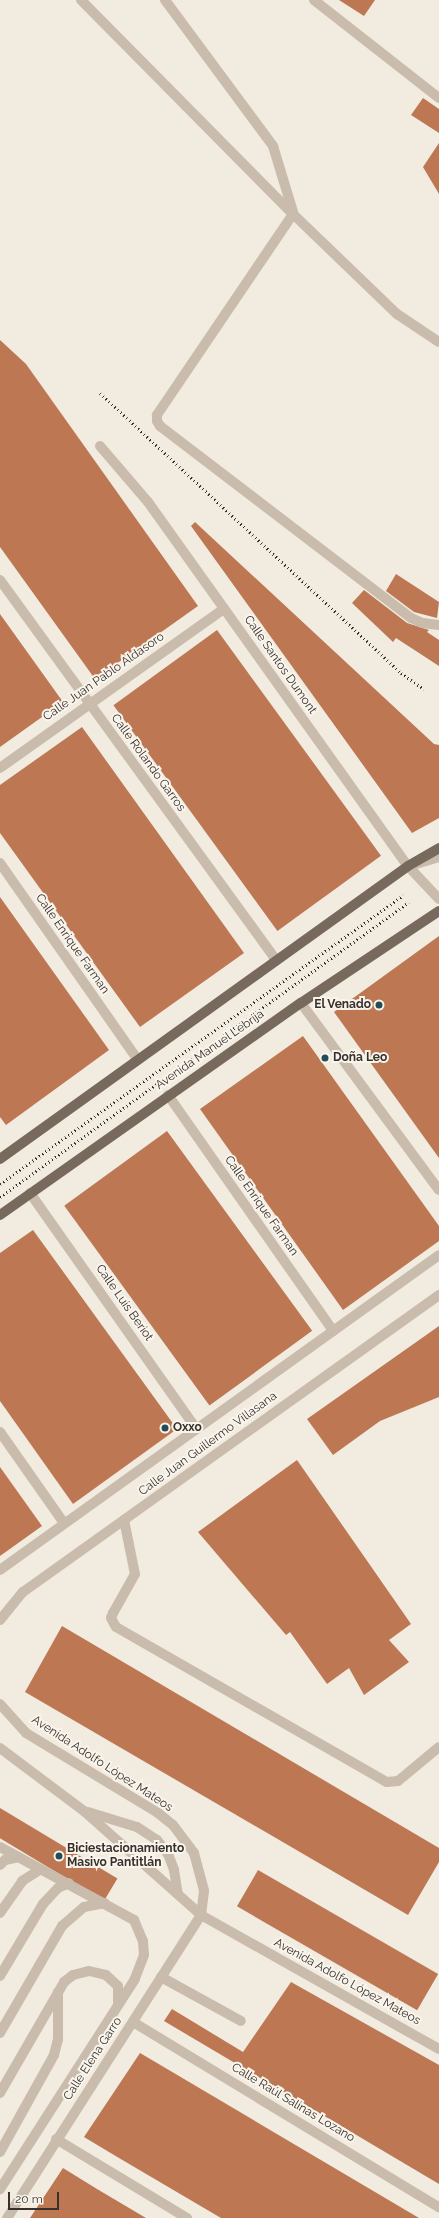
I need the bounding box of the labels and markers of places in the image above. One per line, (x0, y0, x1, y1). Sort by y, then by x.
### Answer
place label: El Venado (313, 998, 371, 1012)
marker: El Venado (374, 1000, 384, 1010)
place label: Doña Leo (333, 1051, 387, 1065)
marker: Doña Leo (320, 1053, 330, 1063)
place label: Oxxo (173, 1421, 202, 1435)
marker: Oxxo (160, 1423, 170, 1433)
place label: Biciestacionamiento Masivo Pantitlán (67, 1842, 184, 1870)
marker: Biciestacionamiento Masivo Pantitlán (54, 1851, 64, 1861)

